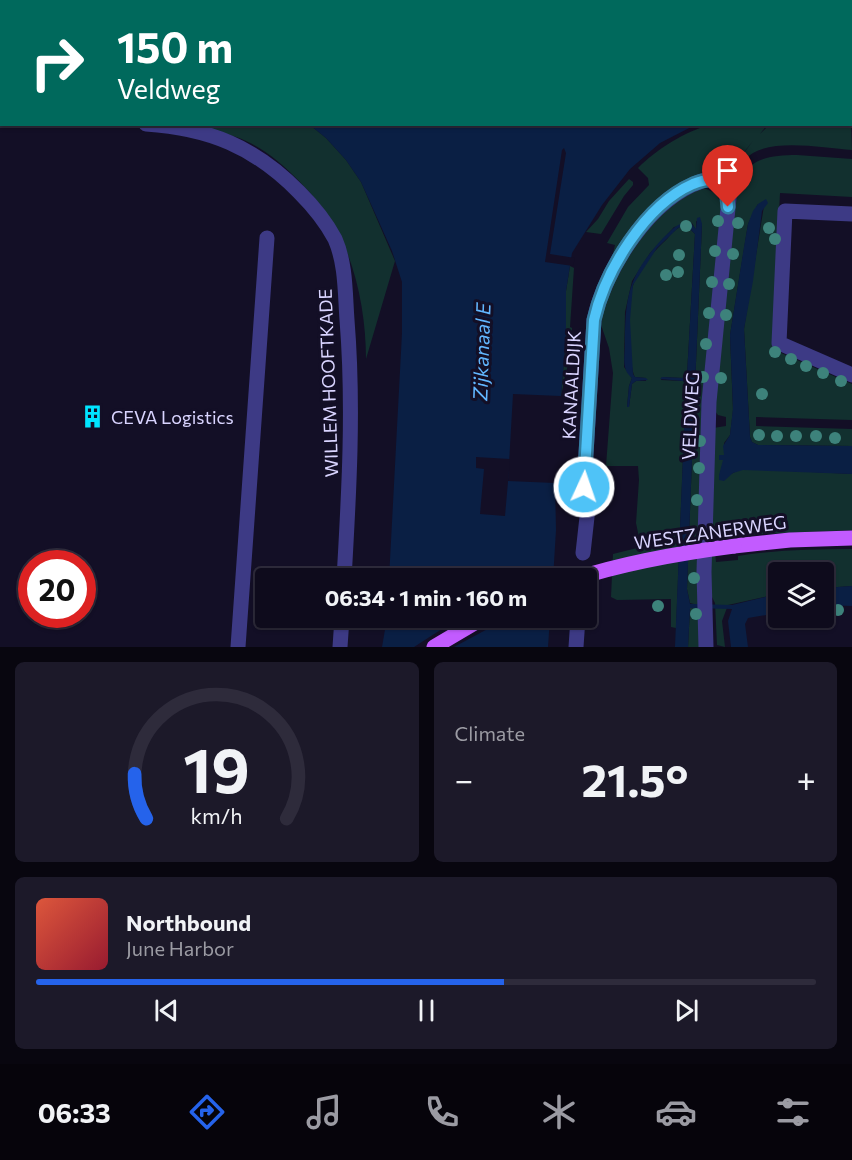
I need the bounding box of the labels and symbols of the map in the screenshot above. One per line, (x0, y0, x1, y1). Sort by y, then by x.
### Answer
pin (702, 145, 753, 207)
street label: WILLEM HOOFTKADE (314, 288, 342, 478)
water label: Zijkanaal E (467, 301, 495, 402)
street label: KANAALDIJK (557, 330, 585, 440)
street label: VELDWEG (677, 371, 703, 461)
building icon: CEVA Logistics (80, 404, 106, 430)
place label: CEVA Logistics (111, 406, 234, 428)
position arrow (552, 455, 616, 519)
street label: WESTZANERWEG (632, 510, 788, 554)
speed limit sign: 20 (18, 550, 96, 628)

